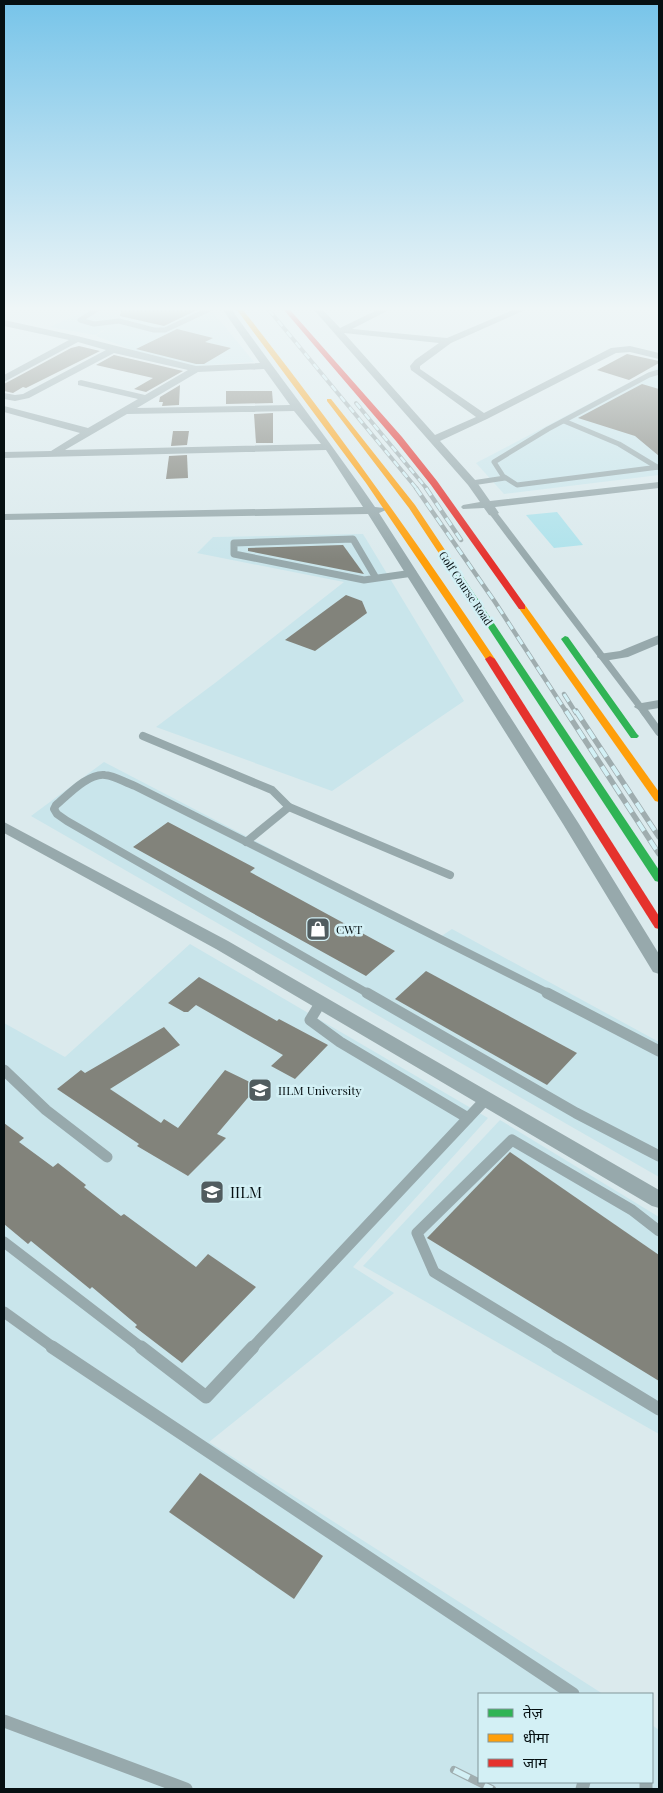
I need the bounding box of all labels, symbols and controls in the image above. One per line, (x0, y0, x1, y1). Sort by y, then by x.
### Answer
street label: Golf Course Road (436, 548, 497, 628)
shop icon: CWT (305, 916, 331, 942)
place label: CWT (336, 921, 363, 937)
school or university icon: IILM University (247, 1077, 273, 1103)
place label: IILM University (278, 1082, 362, 1098)
school or university icon: IILM (199, 1179, 225, 1205)
place label: IILM (230, 1182, 262, 1202)
legend (478, 1693, 653, 1783)
text: तेज़ (523, 1702, 544, 1722)
text: धीमा (523, 1727, 550, 1747)
text: जाम (523, 1752, 548, 1772)

